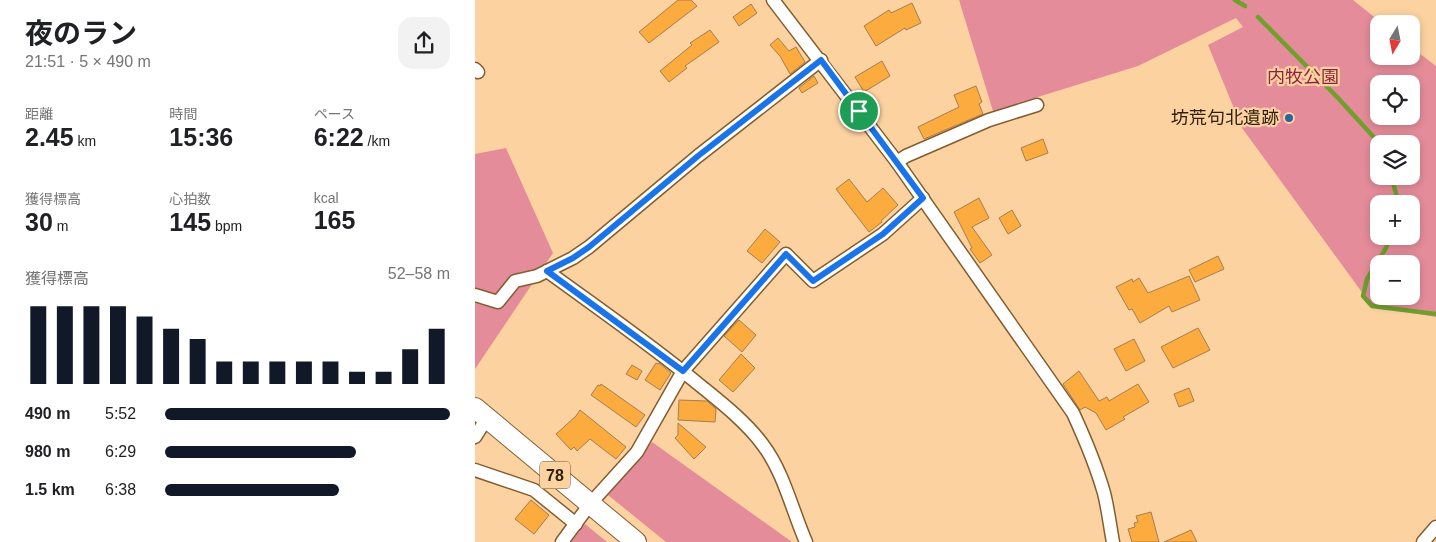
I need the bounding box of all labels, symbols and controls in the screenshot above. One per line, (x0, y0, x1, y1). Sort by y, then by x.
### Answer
north arrow (1370, 15, 1420, 65)
map controls (1370, 15, 1420, 305)
button: share (398, 17, 450, 69)
text: 夜のラン (25, 18, 137, 49)
text: 21:51 · 5 × 490 m (25, 53, 151, 70)
park label: 内牧公園 (1267, 67, 1339, 87)
button: locate (1370, 75, 1420, 125)
pin (838, 90, 880, 132)
icon: arrive (845, 97, 873, 125)
text: 距離 (25, 106, 53, 122)
text: 時間 (169, 106, 197, 122)
text: ペース (314, 106, 355, 122)
place label: 坊荒句北遺跡 (1171, 108, 1279, 128)
marker: 坊荒句北遺跡 (1283, 112, 1295, 124)
text: 2.45 (25, 123, 74, 151)
text: 15:36 (169, 123, 233, 151)
text: 6:22 (314, 123, 364, 151)
text: km (74, 133, 96, 149)
text: /km (364, 133, 390, 149)
button: layers (1370, 135, 1420, 185)
text: kcal (314, 190, 339, 206)
text: 獲得標高 (25, 191, 81, 207)
text: 心拍数 (169, 191, 211, 207)
button: + (1370, 195, 1420, 245)
text: 165 (314, 206, 355, 234)
text: 30 (25, 208, 53, 236)
text: 145 (169, 208, 211, 236)
text: m (53, 218, 68, 234)
text: bpm (211, 218, 242, 234)
button: − (1370, 255, 1420, 305)
text: 52–58 m (388, 265, 450, 282)
text: 獲得標高 (25, 270, 89, 287)
text: 490 m (25, 405, 70, 422)
text: 5:52 (105, 405, 136, 422)
text: 980 m (25, 443, 70, 460)
text: 6:29 (105, 443, 136, 460)
road number: 78 (540, 462, 570, 488)
text: 1.5 km (25, 481, 75, 498)
text: 6:38 (105, 481, 136, 498)

